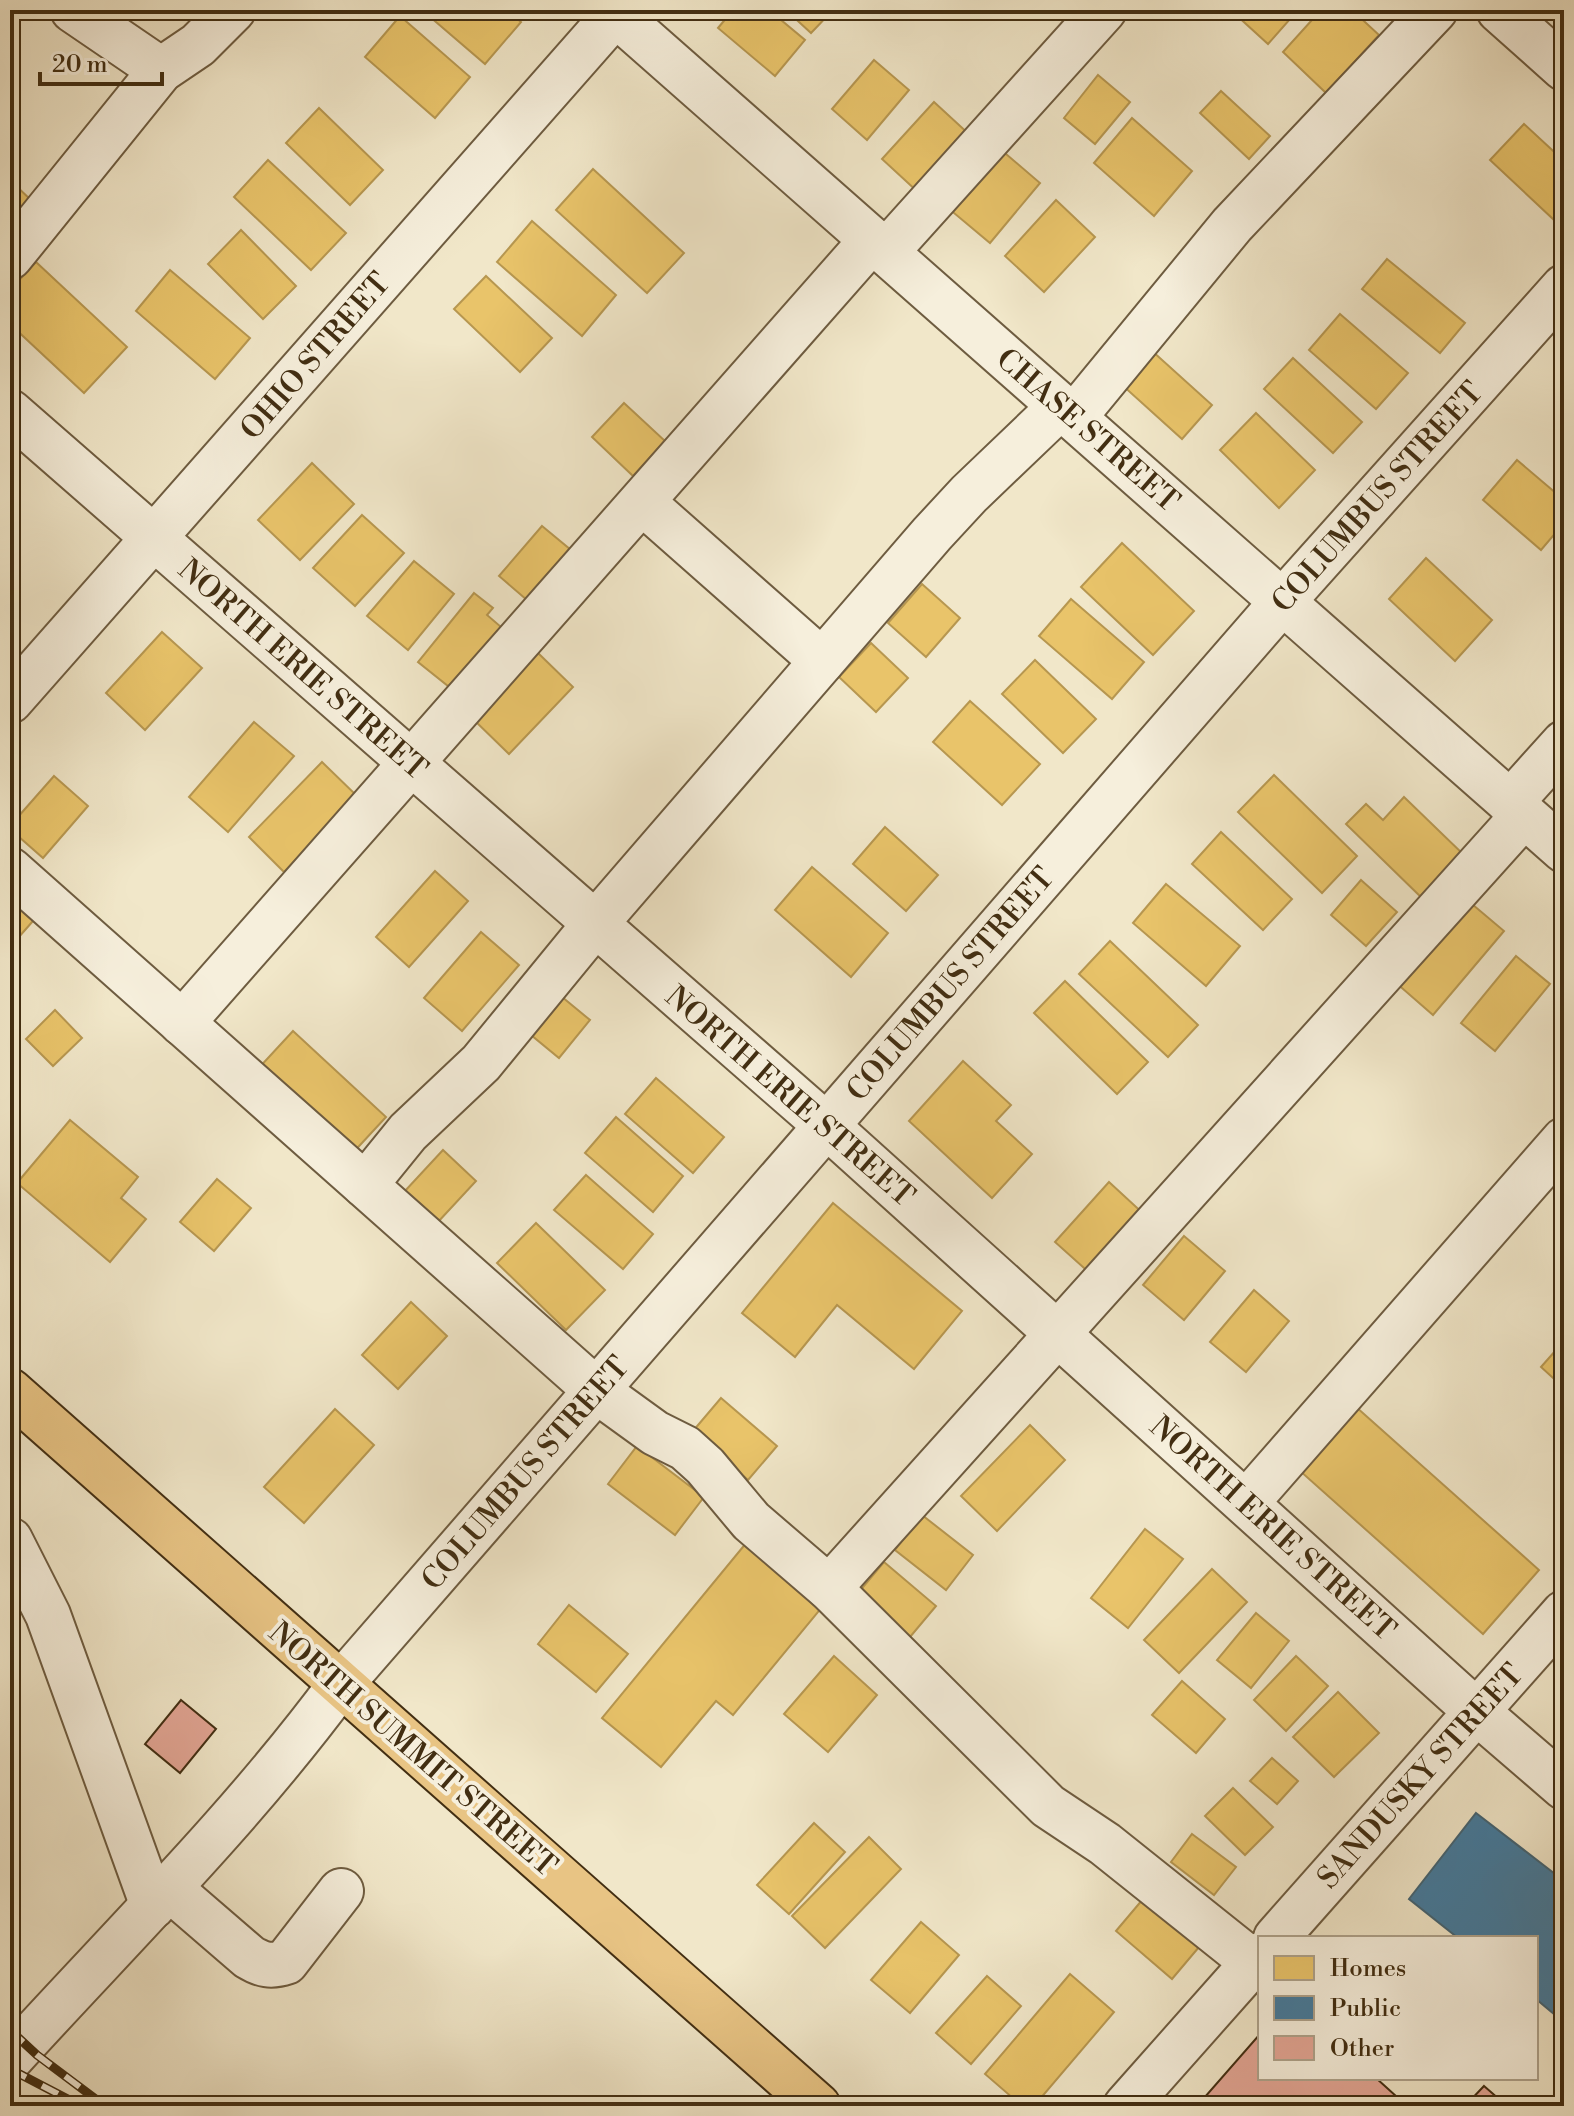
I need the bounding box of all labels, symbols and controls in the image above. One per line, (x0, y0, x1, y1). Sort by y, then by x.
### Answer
scale bar (40, 36, 162, 86)
text: 20 m (52, 50, 108, 80)
street label: OHIO STREET (233, 265, 399, 448)
street label: CHASE STREET (988, 341, 1187, 521)
street label: COLUMBUS STREET (1264, 374, 1491, 621)
street label: NORTH ERIE STREET (170, 551, 435, 788)
street label: COLUMBUS STREET (839, 860, 1063, 1109)
street label: NORTH ERIE STREET (657, 978, 922, 1215)
street label: COLUMBUS STREET (414, 1349, 638, 1598)
street label: NORTH ERIE STREET (1141, 1408, 1403, 1649)
street label: NORTH SUMMIT STREET (260, 1614, 564, 1885)
street label: SANDUSKY STREET (1310, 1656, 1532, 1897)
legend (1258, 1936, 1538, 2080)
text: Homes (1330, 1954, 1406, 1984)
text: Public (1330, 1994, 1401, 2024)
text: Other (1330, 2034, 1394, 2064)

